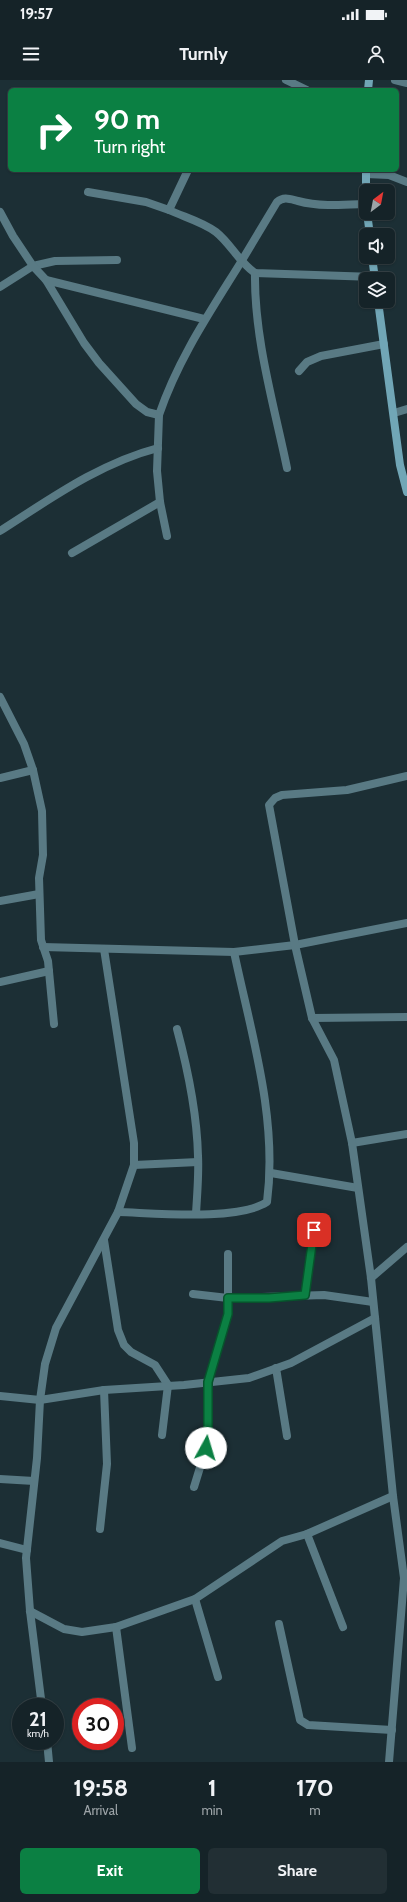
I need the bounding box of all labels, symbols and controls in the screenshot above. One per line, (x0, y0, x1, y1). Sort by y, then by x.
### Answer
text: 19:57 (20, 5, 53, 23)
icon: menu (20, 43, 42, 65)
text: Turnly (179, 43, 228, 65)
icon: person (365, 43, 387, 65)
text: 90 m (94, 102, 160, 136)
icon: right (28, 104, 80, 156)
text: Turn right (94, 136, 165, 158)
north arrow (359, 184, 395, 220)
map controls (359, 184, 395, 308)
button: sound (359, 228, 395, 264)
button: layers (359, 272, 395, 308)
pin (297, 1213, 331, 1247)
icon: arrive (303, 1219, 325, 1241)
position arrow (185, 1427, 227, 1469)
speed limit sign: 30 (72, 1698, 124, 1750)
text: 21 (29, 1707, 47, 1731)
text: km/h (27, 1727, 49, 1740)
text: 19:58 (73, 1773, 128, 1802)
text: 1 (208, 1773, 217, 1802)
text: 170 (296, 1773, 334, 1802)
text: Arrival (83, 1802, 118, 1818)
text: min (201, 1802, 223, 1818)
text: m (309, 1802, 321, 1818)
button: Exit (20, 1848, 200, 1894)
button: Share (208, 1848, 387, 1894)

